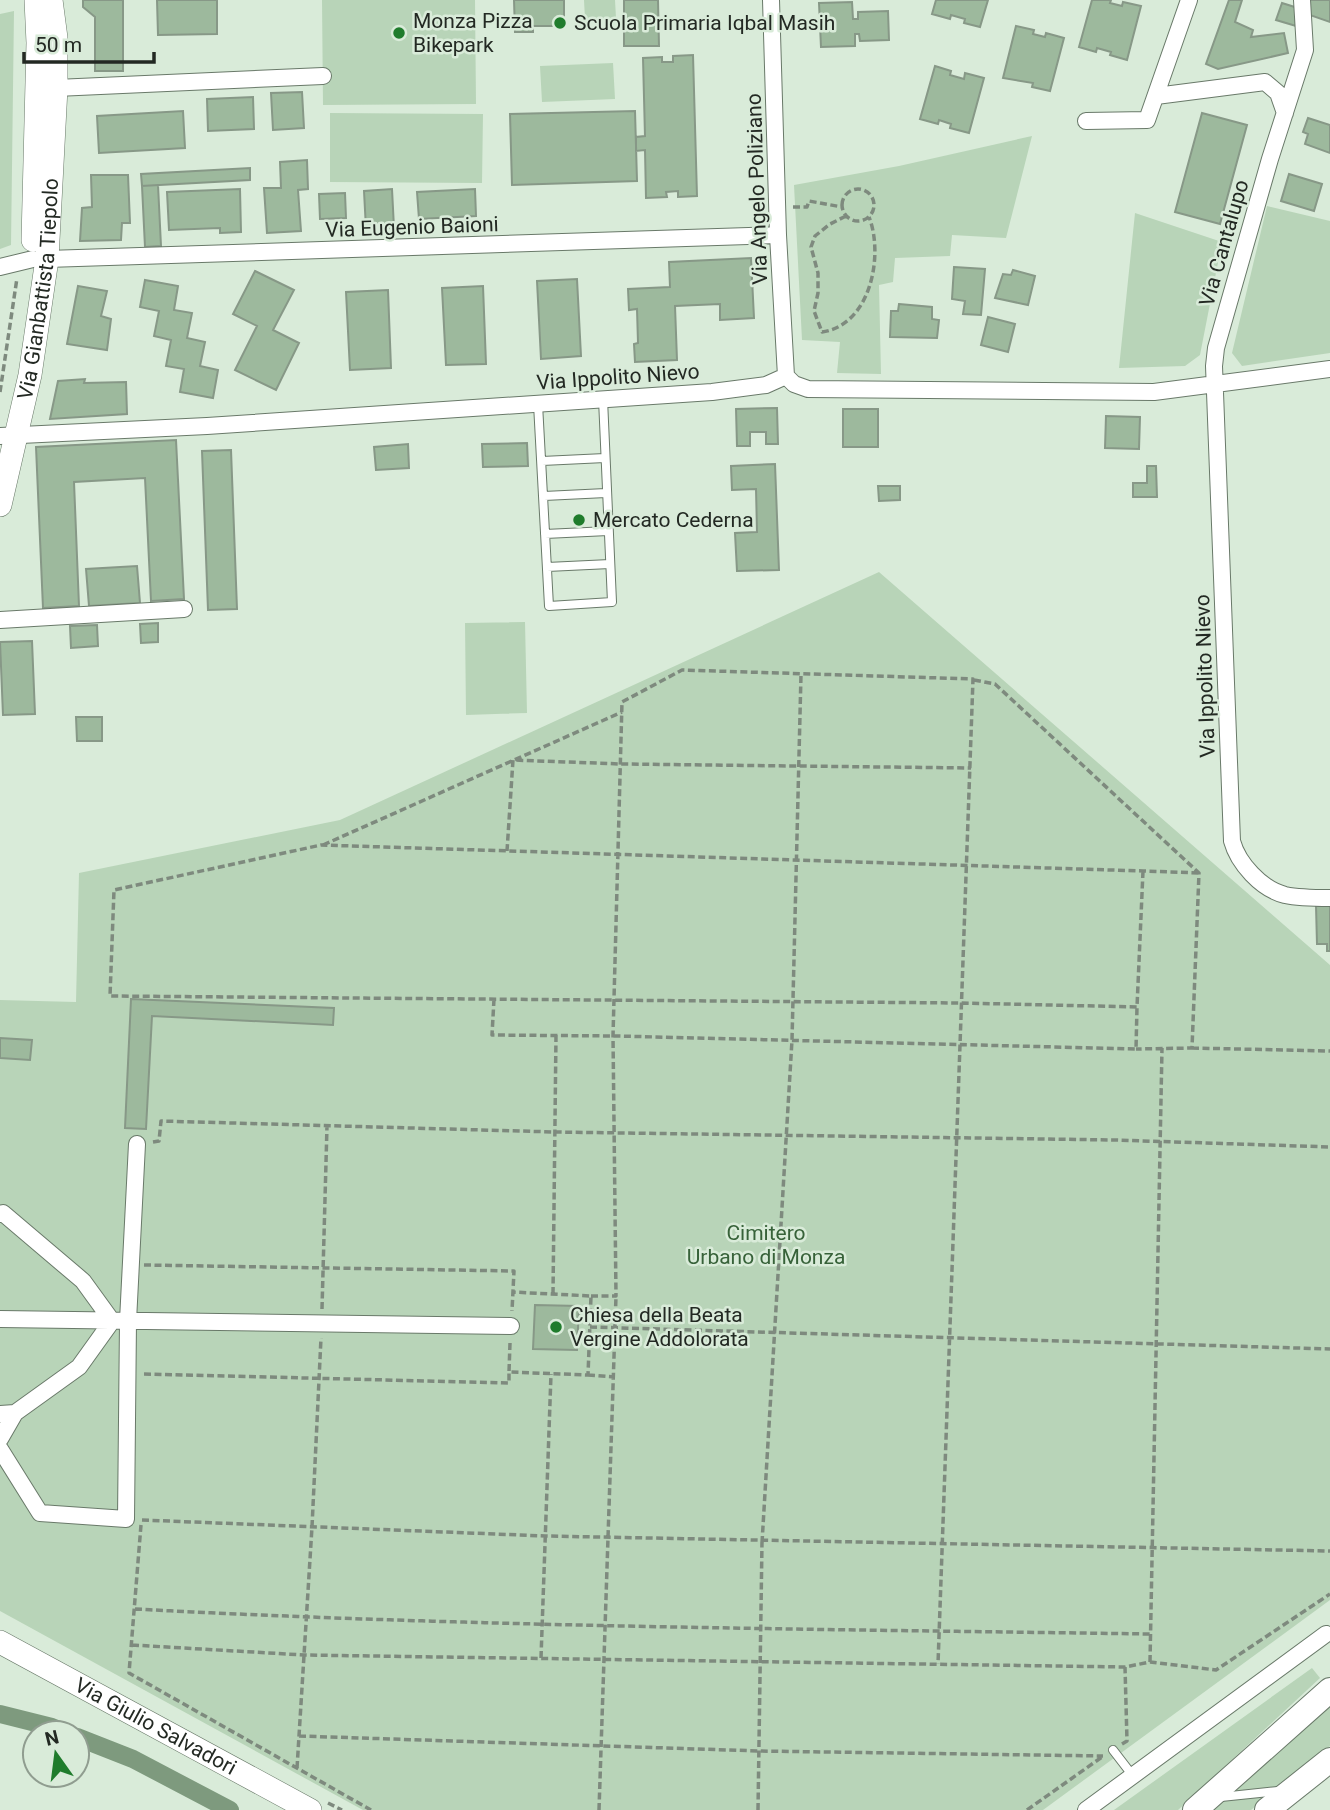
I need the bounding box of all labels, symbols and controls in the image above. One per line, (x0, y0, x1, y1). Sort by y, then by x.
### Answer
place label: Monza Pizza Bikepark (413, 9, 533, 57)
place label: Scuola Primaria Iqbal Masih (574, 11, 835, 35)
marker: Scuola Primaria Iqbal Masih (552, 15, 568, 31)
scale bar (24, 21, 154, 65)
marker: Monza Pizza Bikepark (391, 25, 407, 41)
text: 50 m (35, 33, 82, 57)
street label: Via Angelo Poliziano (742, 93, 772, 285)
street label: Via Gianbattista Tiepolo (13, 177, 63, 402)
street label: Via Cantalupo (1194, 177, 1254, 309)
street label: Via Eugenio Baioni (325, 212, 499, 242)
street label: Via Ippolito Nievo (536, 359, 700, 395)
place label: Mercato Cederna (593, 508, 754, 532)
marker: Mercato Cederna (571, 512, 587, 528)
street label: Via Ippolito Nievo (1190, 594, 1220, 758)
park label: Cimitero Urbano di Monza (687, 1221, 845, 1269)
place label: Chiesa della Beata Vergine Addolorata (570, 1303, 749, 1351)
marker: Chiesa della Beata Vergine Addolorata (548, 1319, 564, 1335)
street label: Via Giulio Salvadori (71, 1673, 241, 1780)
north arrow (21, 1719, 91, 1789)
text: N (43, 1725, 61, 1751)

